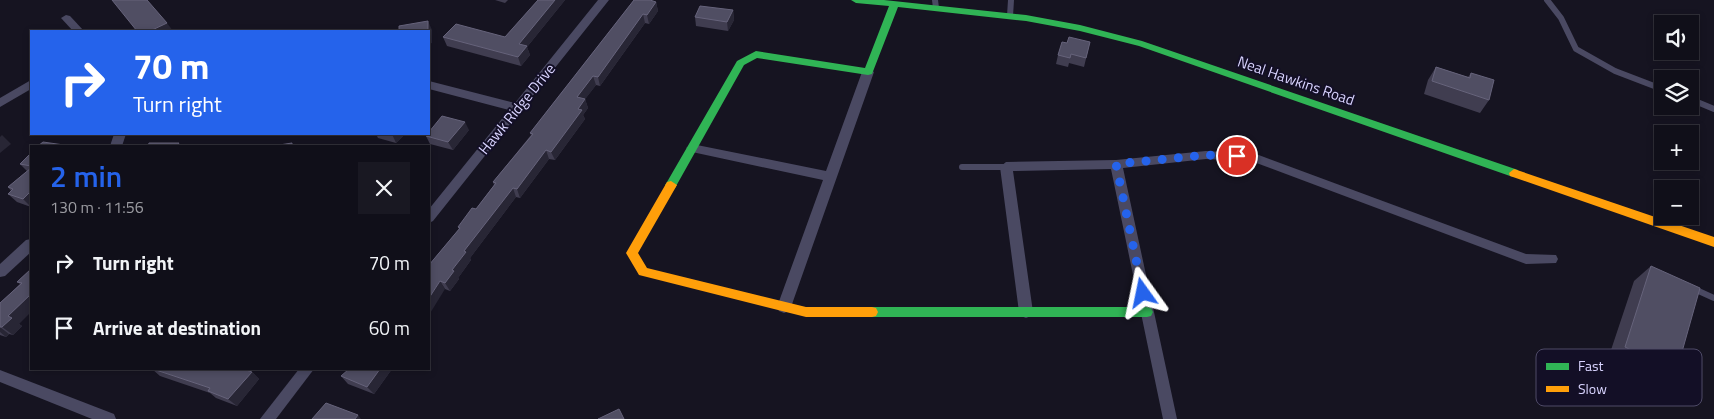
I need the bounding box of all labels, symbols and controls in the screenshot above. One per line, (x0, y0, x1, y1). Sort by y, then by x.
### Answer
map controls (1654, 15, 1699, 225)
button: sound (1654, 15, 1699, 60)
text: 70 m (133, 39, 209, 93)
icon: right (50, 50, 115, 115)
street label: Neal Hawkins Road (1235, 50, 1358, 111)
street label: Hawk Ridge Drive (473, 58, 561, 159)
button: layers (1654, 70, 1699, 115)
text: Turn right (133, 87, 222, 121)
button: + (1654, 125, 1699, 170)
pin (1216, 135, 1258, 177)
icon: arrive (1223, 142, 1251, 170)
text: 2 min (50, 153, 122, 199)
button: close (358, 162, 410, 214)
button: − (1654, 180, 1699, 225)
text: 130 m · 11:56 (50, 195, 144, 219)
text: Turn right (93, 248, 174, 277)
text: 70 m (369, 248, 410, 277)
icon: right (50, 249, 78, 277)
position arrow (1116, 266, 1168, 318)
text: Arrive at destination (93, 313, 261, 342)
text: 60 m (369, 313, 410, 342)
icon: arrive (50, 314, 78, 342)
legend (1536, 349, 1702, 406)
text: Fast (1578, 355, 1603, 376)
text: Slow (1578, 378, 1607, 399)

